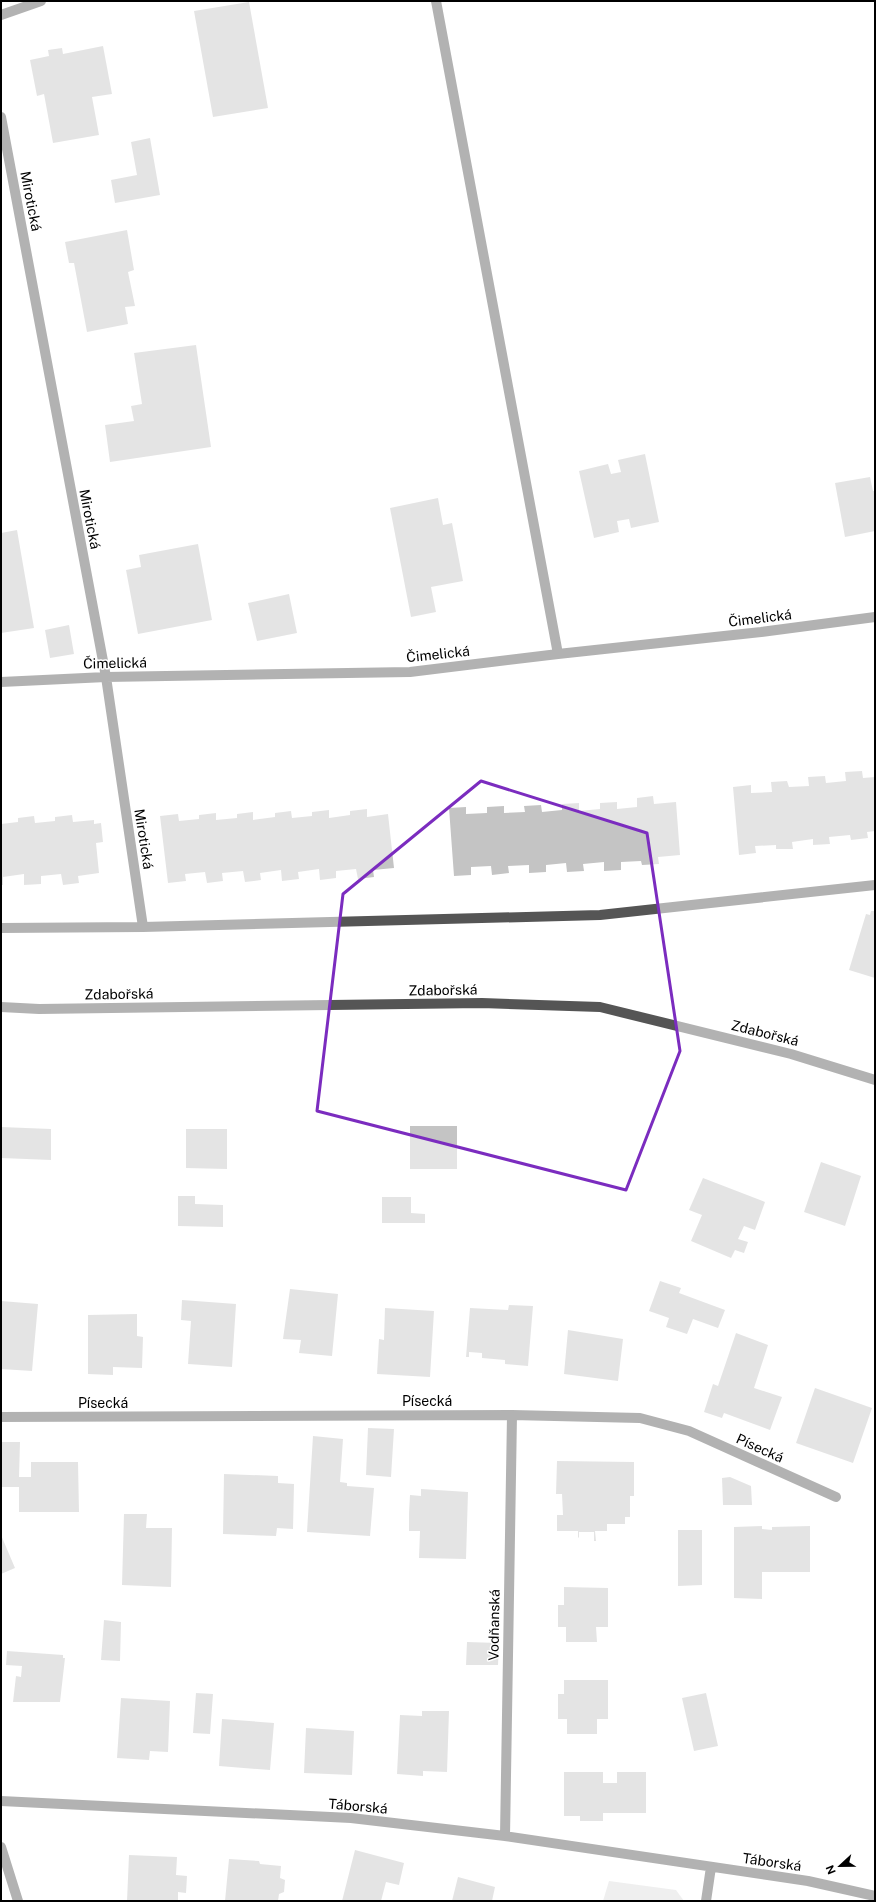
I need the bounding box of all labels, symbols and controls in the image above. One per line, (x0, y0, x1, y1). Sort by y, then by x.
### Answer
street label: Mirotická (17, 170, 45, 232)
street label: Mirotická (76, 488, 104, 550)
street label: Čimelická (727, 605, 793, 630)
street label: Čimelická (405, 642, 471, 665)
street label: Čimelická (83, 653, 147, 672)
street label: Mirotická (131, 808, 157, 870)
street label: Zdabořská (408, 981, 478, 999)
street label: Zdabořská (84, 985, 154, 1003)
street label: Zdabořská (730, 1017, 800, 1049)
street label: Písecká (402, 1393, 452, 1409)
street label: Písecká (78, 1395, 128, 1411)
street label: Písecká (734, 1430, 786, 1466)
street label: Vodňanská (485, 1589, 503, 1661)
street label: Táborská (328, 1795, 388, 1817)
north arrow (820, 1846, 860, 1886)
street label: Táborská (741, 1850, 803, 1874)
text: N (824, 1864, 838, 1876)

